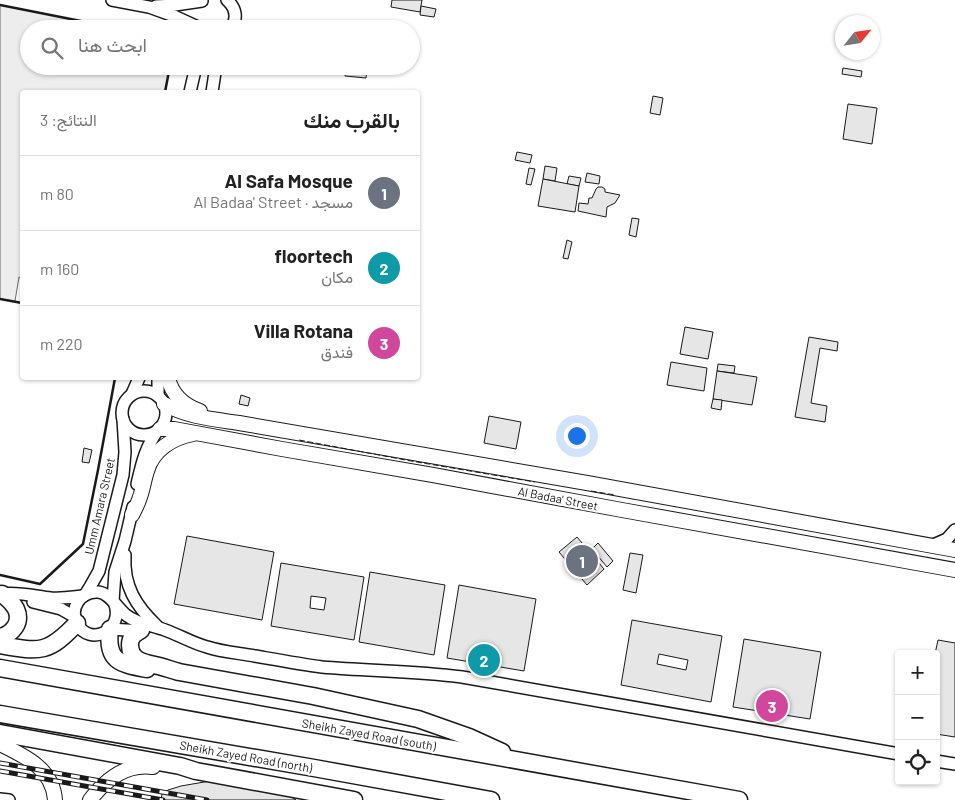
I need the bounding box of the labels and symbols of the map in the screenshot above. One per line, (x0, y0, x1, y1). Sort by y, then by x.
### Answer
north arrow (835, 15, 880, 60)
your location (564, 423, 590, 449)
street label: Umm Amara Street (81, 456, 117, 556)
street label: Al Badaa' Street (517, 483, 599, 513)
pin: 1 (566, 542, 598, 580)
pin: 2 (468, 641, 500, 679)
pin: 3 (756, 687, 788, 725)
street label: Sheikh Zayed Road (south) (301, 715, 438, 753)
street label: Sheikh Zayed Road (north) (179, 737, 314, 775)

